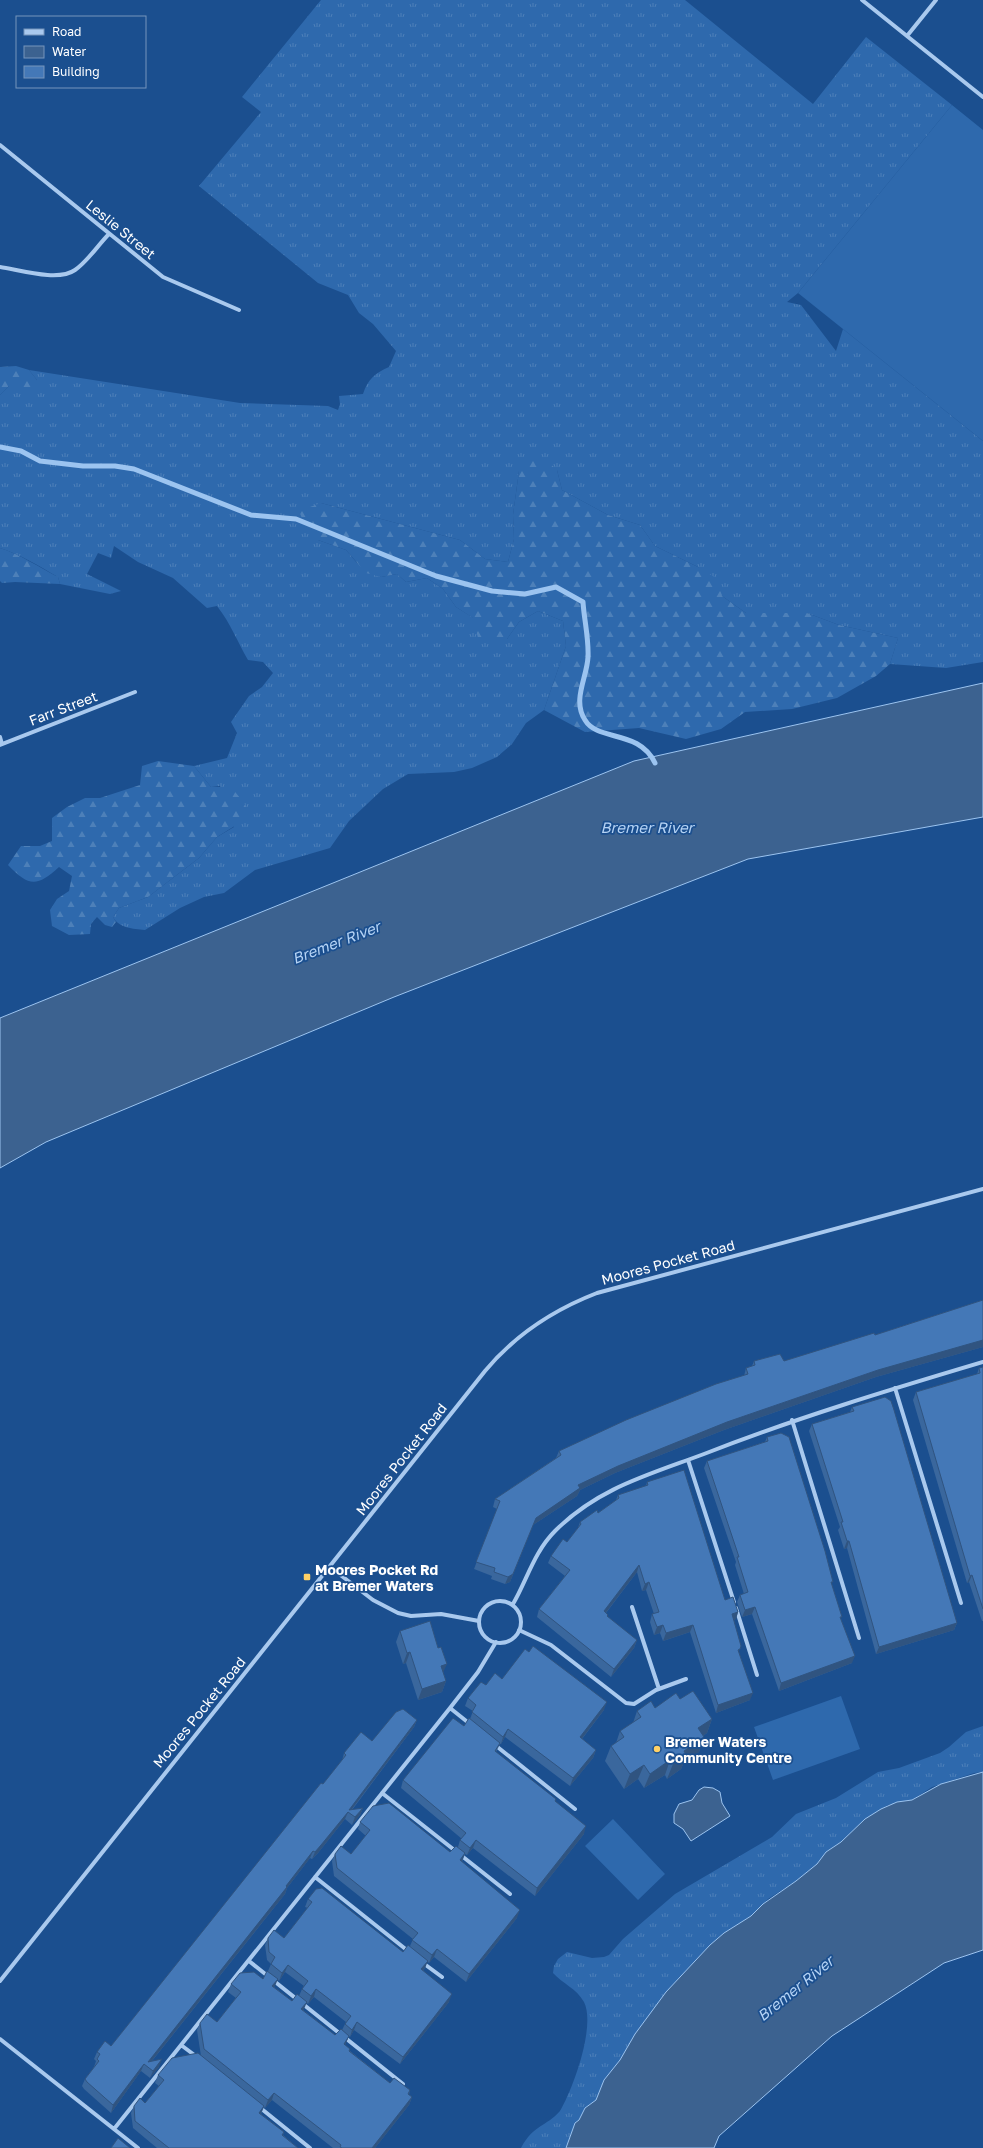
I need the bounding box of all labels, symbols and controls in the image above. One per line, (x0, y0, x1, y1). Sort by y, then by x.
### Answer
legend (16, 16, 146, 88)
text: Road (52, 24, 81, 39)
text: Water (52, 44, 86, 59)
text: Building (52, 64, 100, 79)
street label: Leslie Street (83, 196, 159, 262)
street label: Farr Street (26, 687, 100, 729)
water label: Bremer River (601, 818, 696, 836)
water label: Bremer River (289, 916, 385, 967)
street label: Moores Pocket Road (599, 1236, 737, 1288)
street label: Moores Pocket Road (352, 1400, 450, 1518)
place label: Moores Pocket Rd at Bremer Waters (315, 1561, 438, 1594)
marker: Moores Pocket Rd at Bremer Waters (302, 1572, 312, 1582)
street label: Moores Pocket Road (149, 1653, 249, 1771)
place label: Bremer Waters Community Centre (665, 1733, 792, 1766)
marker: Bremer Waters Community Centre (652, 1744, 662, 1754)
water label: Bremer River (753, 1950, 838, 2024)

